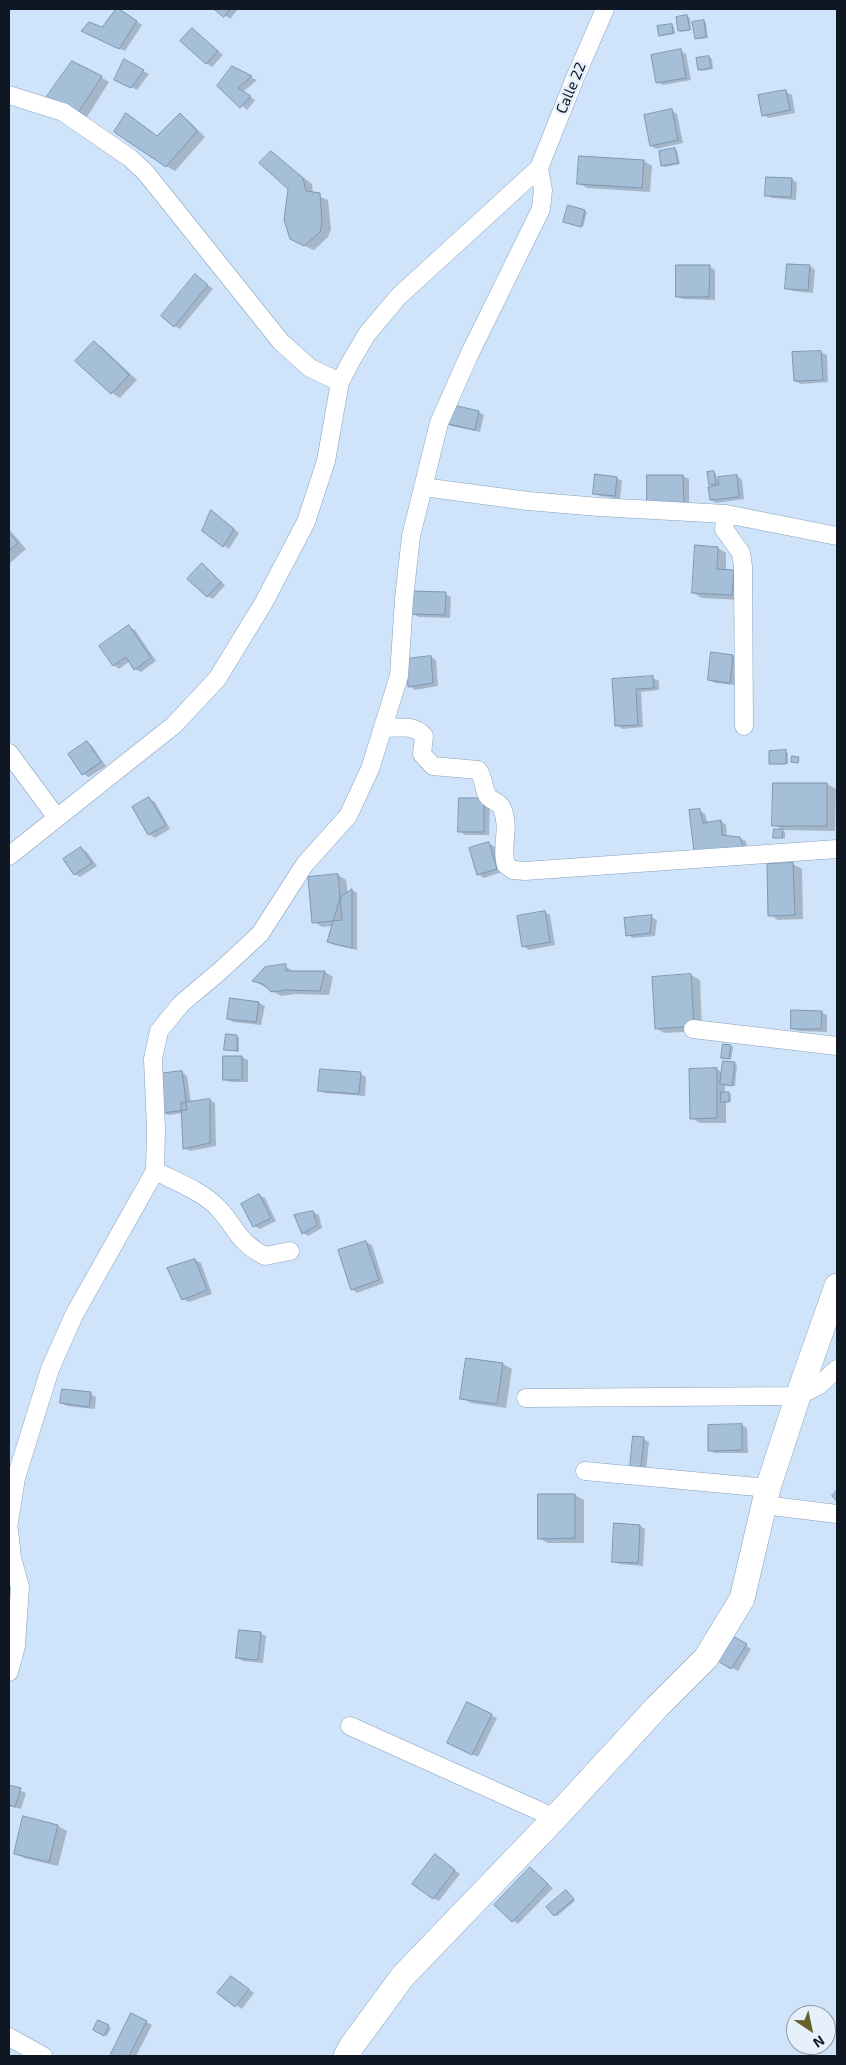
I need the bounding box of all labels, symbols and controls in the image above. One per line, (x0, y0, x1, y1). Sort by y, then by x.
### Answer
street label: Calle 22 (552, 60, 590, 116)
north arrow (786, 2005, 836, 2055)
text: N (810, 2032, 828, 2052)

